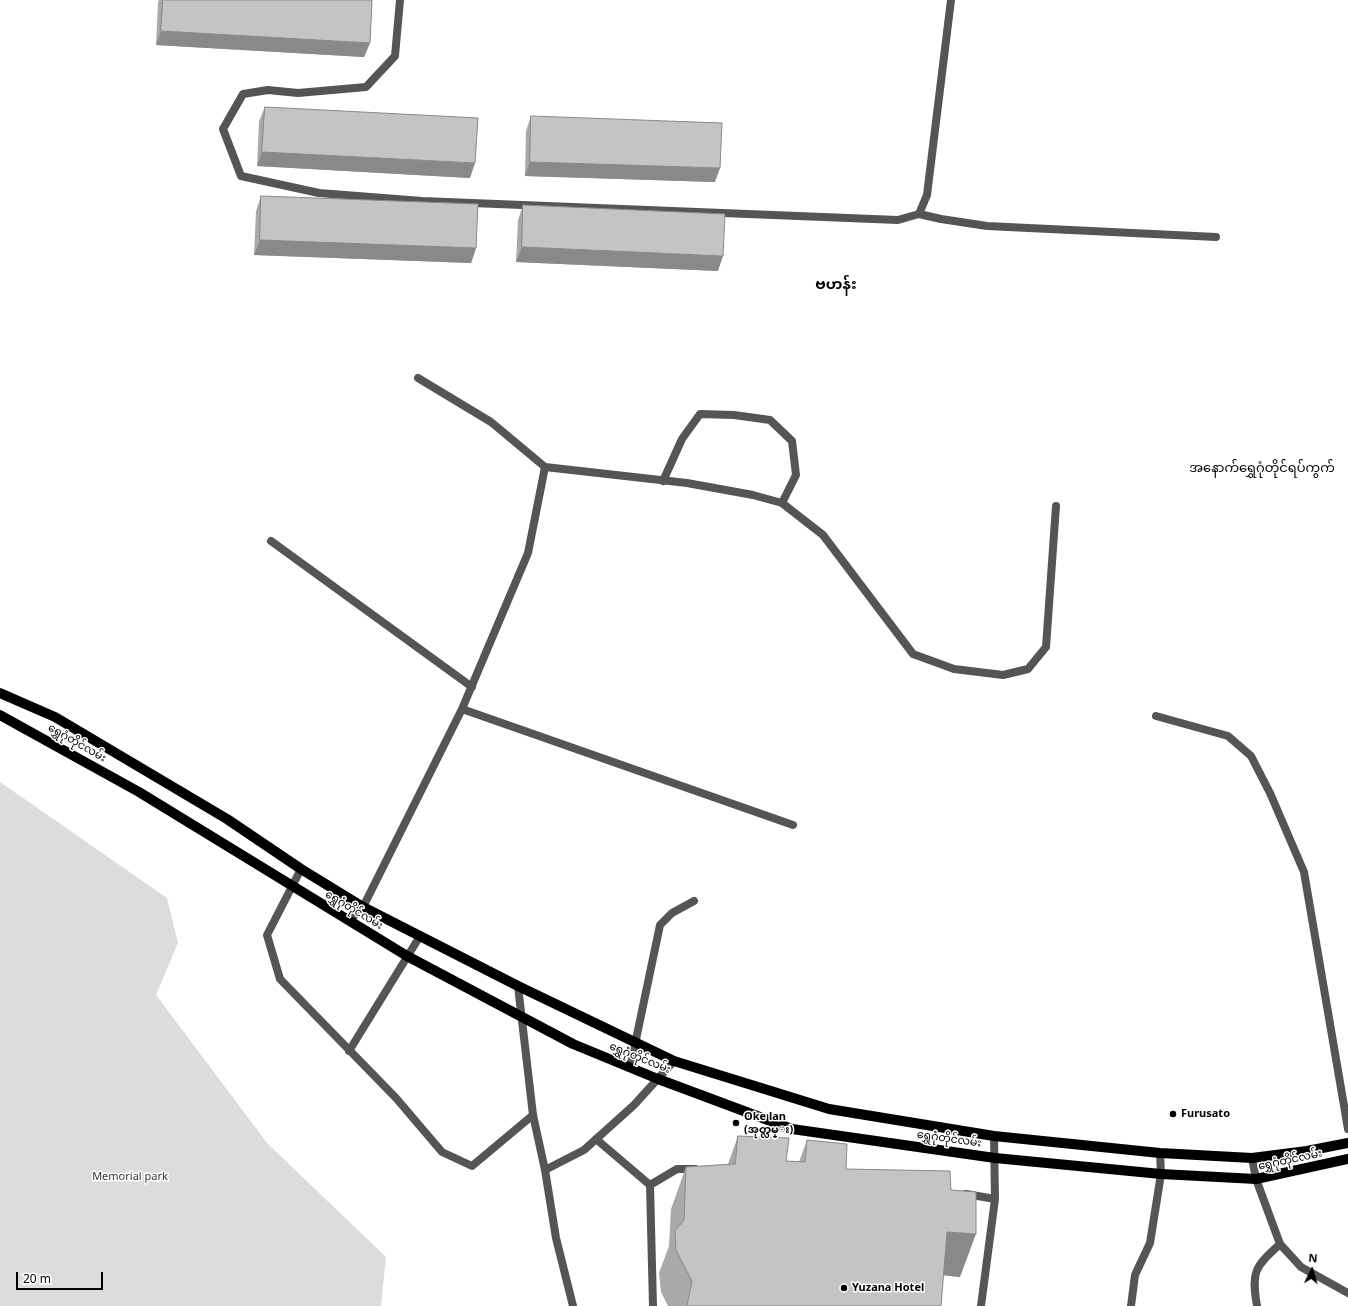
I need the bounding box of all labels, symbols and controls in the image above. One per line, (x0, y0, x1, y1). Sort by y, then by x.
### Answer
district label: ဗဟန်း (815, 276, 857, 294)
district label: အနောက်ရွှေဂုံတိုင်ရပ်ကွက် (1189, 460, 1335, 476)
street label: ရွှေဂုံတိုင်လမ်း (46, 721, 108, 765)
street label: ရွှေဂုံတိုင်လမ်း (323, 888, 385, 932)
street label: ရွှေဂုံတိုင်လမ်း (607, 1040, 673, 1076)
place label: Furusato (1181, 1107, 1230, 1121)
marker: Furusato (1168, 1109, 1178, 1119)
place label: Oke lan (အုတ္လမ္း) (744, 1110, 793, 1136)
marker: Oke lan (အုတ္လမ္း) (731, 1118, 741, 1128)
street label: ရွှေဂုံတိုင်လမ်း (916, 1128, 982, 1150)
street label: ရွှေဂုံတိုင်လမ်း (1257, 1147, 1323, 1173)
park label: Memorial park (92, 1170, 168, 1184)
north arrow (1292, 1250, 1332, 1290)
text: N (1308, 1250, 1318, 1265)
scale bar (18, 1264, 105, 1290)
text: 20 m (23, 1270, 51, 1287)
place label: Yuzana Hotel (852, 1281, 924, 1295)
marker: Yuzana Hotel (839, 1283, 849, 1293)

